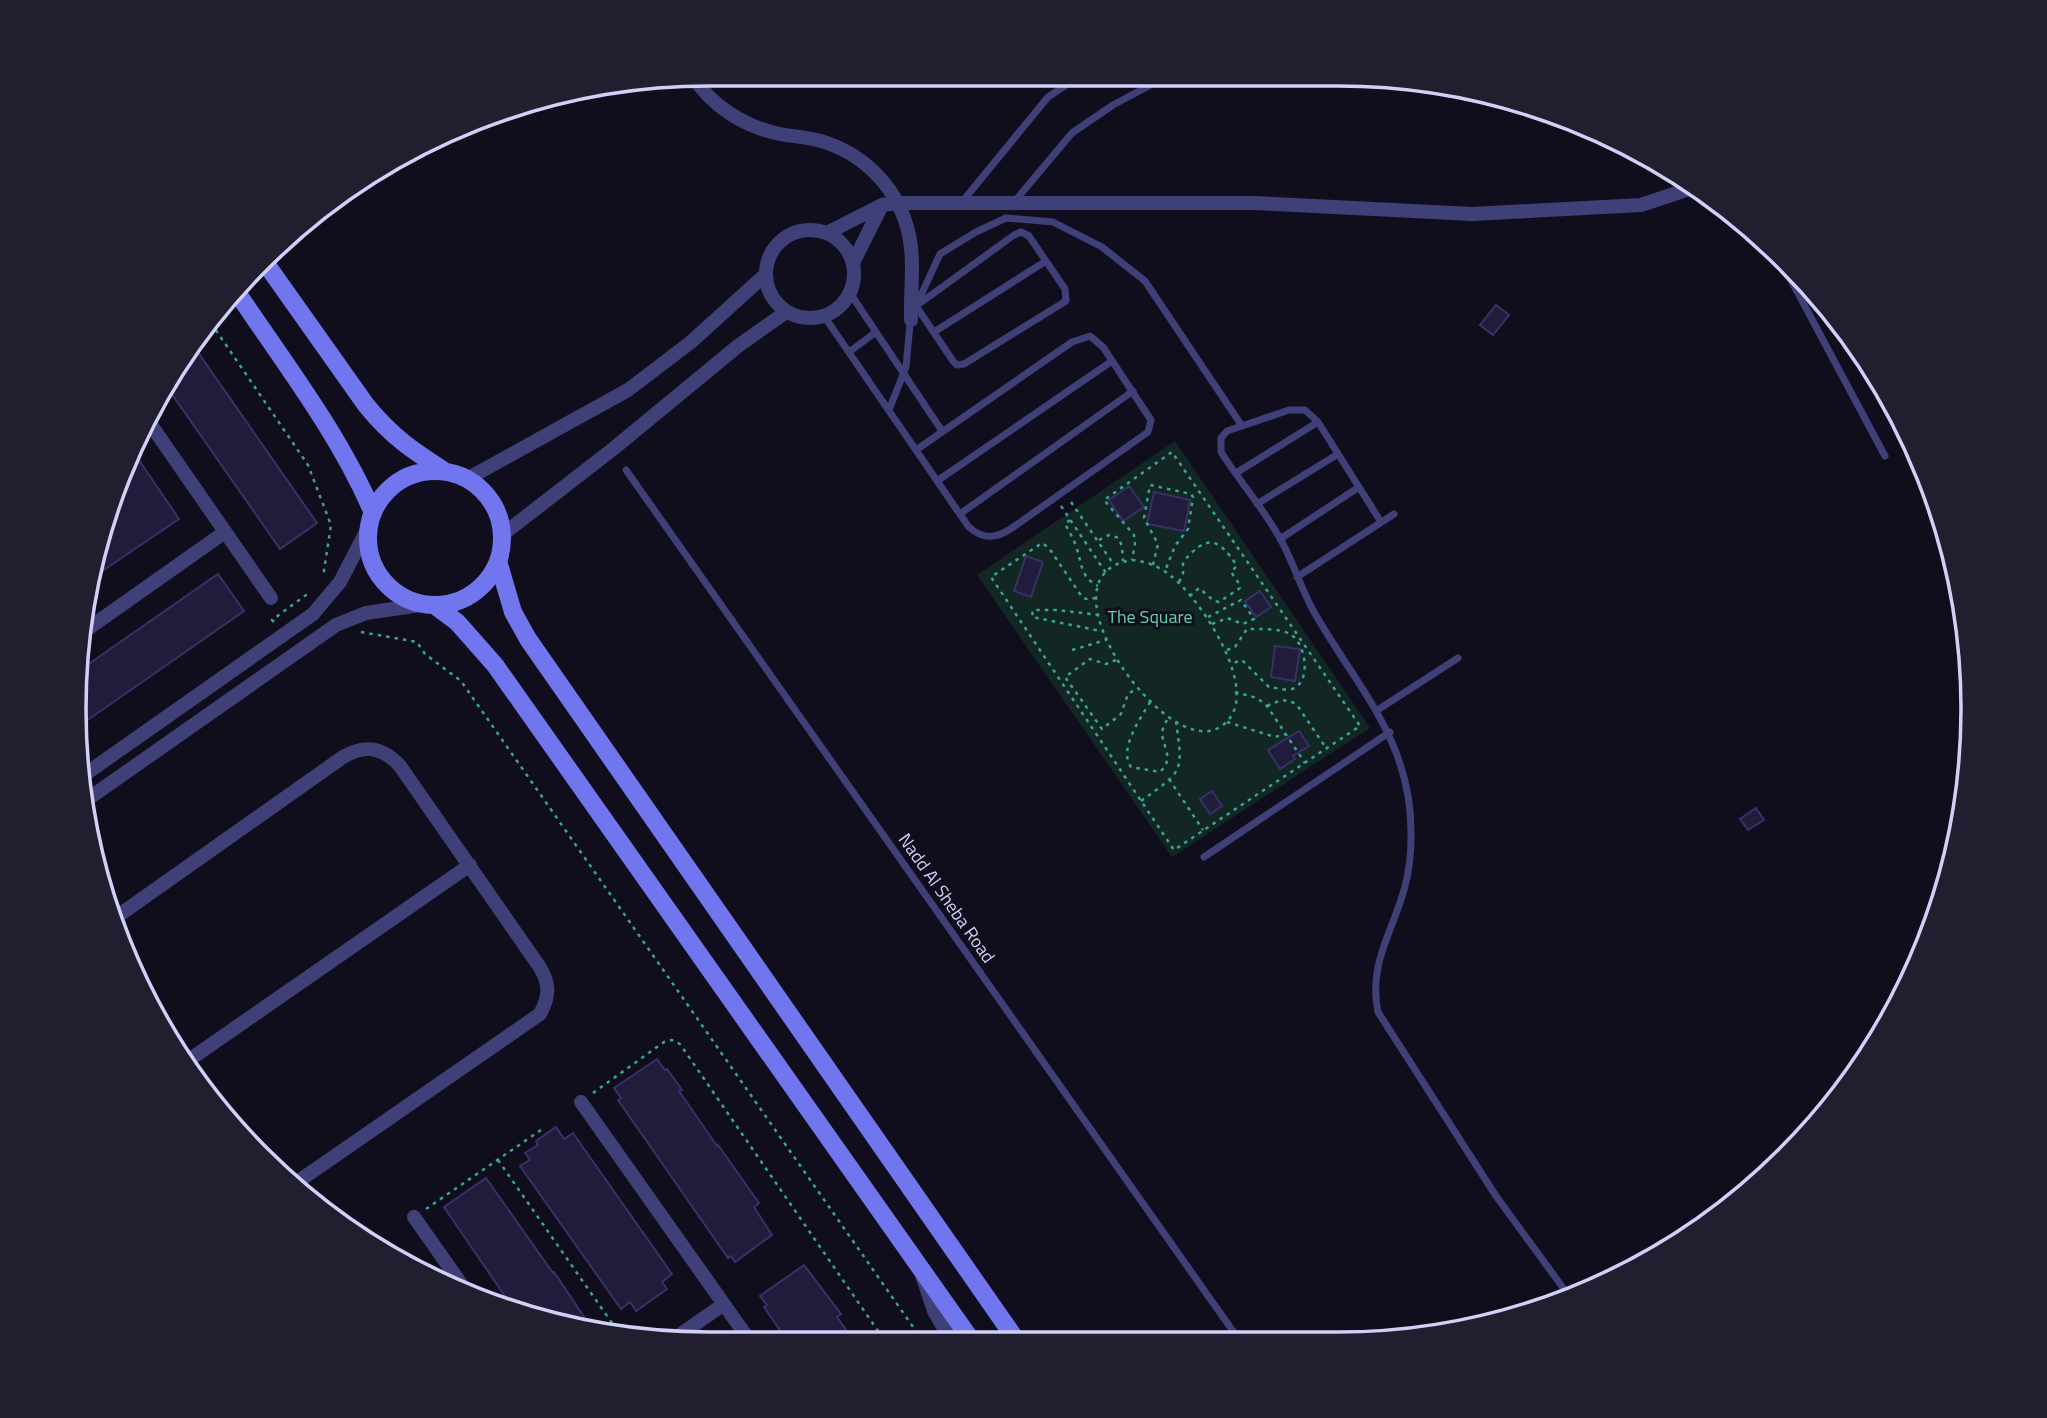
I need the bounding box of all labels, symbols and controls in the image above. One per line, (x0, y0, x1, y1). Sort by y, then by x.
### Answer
park label: The Square (1107, 603, 1193, 630)
street label: Nadd Al Sheba Road (892, 828, 1002, 968)

